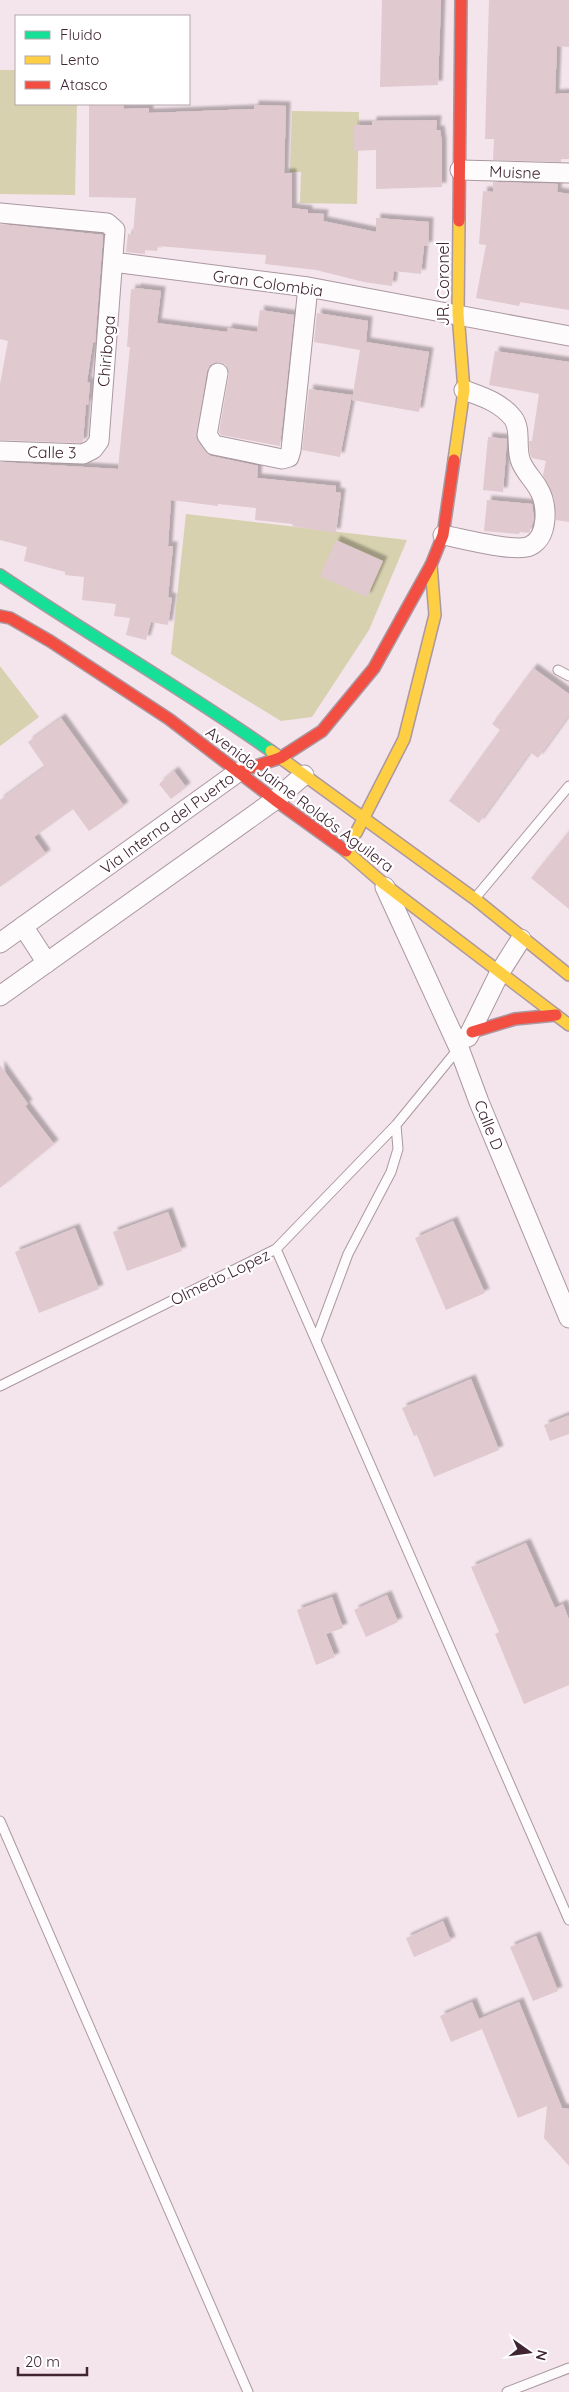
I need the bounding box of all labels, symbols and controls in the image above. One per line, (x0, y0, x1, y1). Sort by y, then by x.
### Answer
legend (15, 15, 190, 105)
text: Fluido (60, 25, 102, 44)
text: Lento (60, 50, 99, 69)
text: Atasco (60, 75, 108, 94)
street label: Muisne (489, 161, 541, 183)
street label: JR. Coronel (433, 242, 453, 326)
street label: Gran Colombia (212, 265, 324, 301)
street label: Chiriboga (93, 315, 119, 387)
street label: Calle 3 (27, 442, 77, 462)
street label: Avenida Jaime Roldós Aguilera (202, 722, 398, 876)
street label: Via Interna del Puerto (96, 768, 238, 878)
street label: Calle D (470, 1097, 508, 1153)
street label: Olmedo Lopez (167, 1244, 273, 1310)
north arrow (504, 2327, 554, 2377)
scale bar (18, 2344, 86, 2376)
text: N (532, 2348, 552, 2362)
text: 20 m (25, 2352, 60, 2371)

